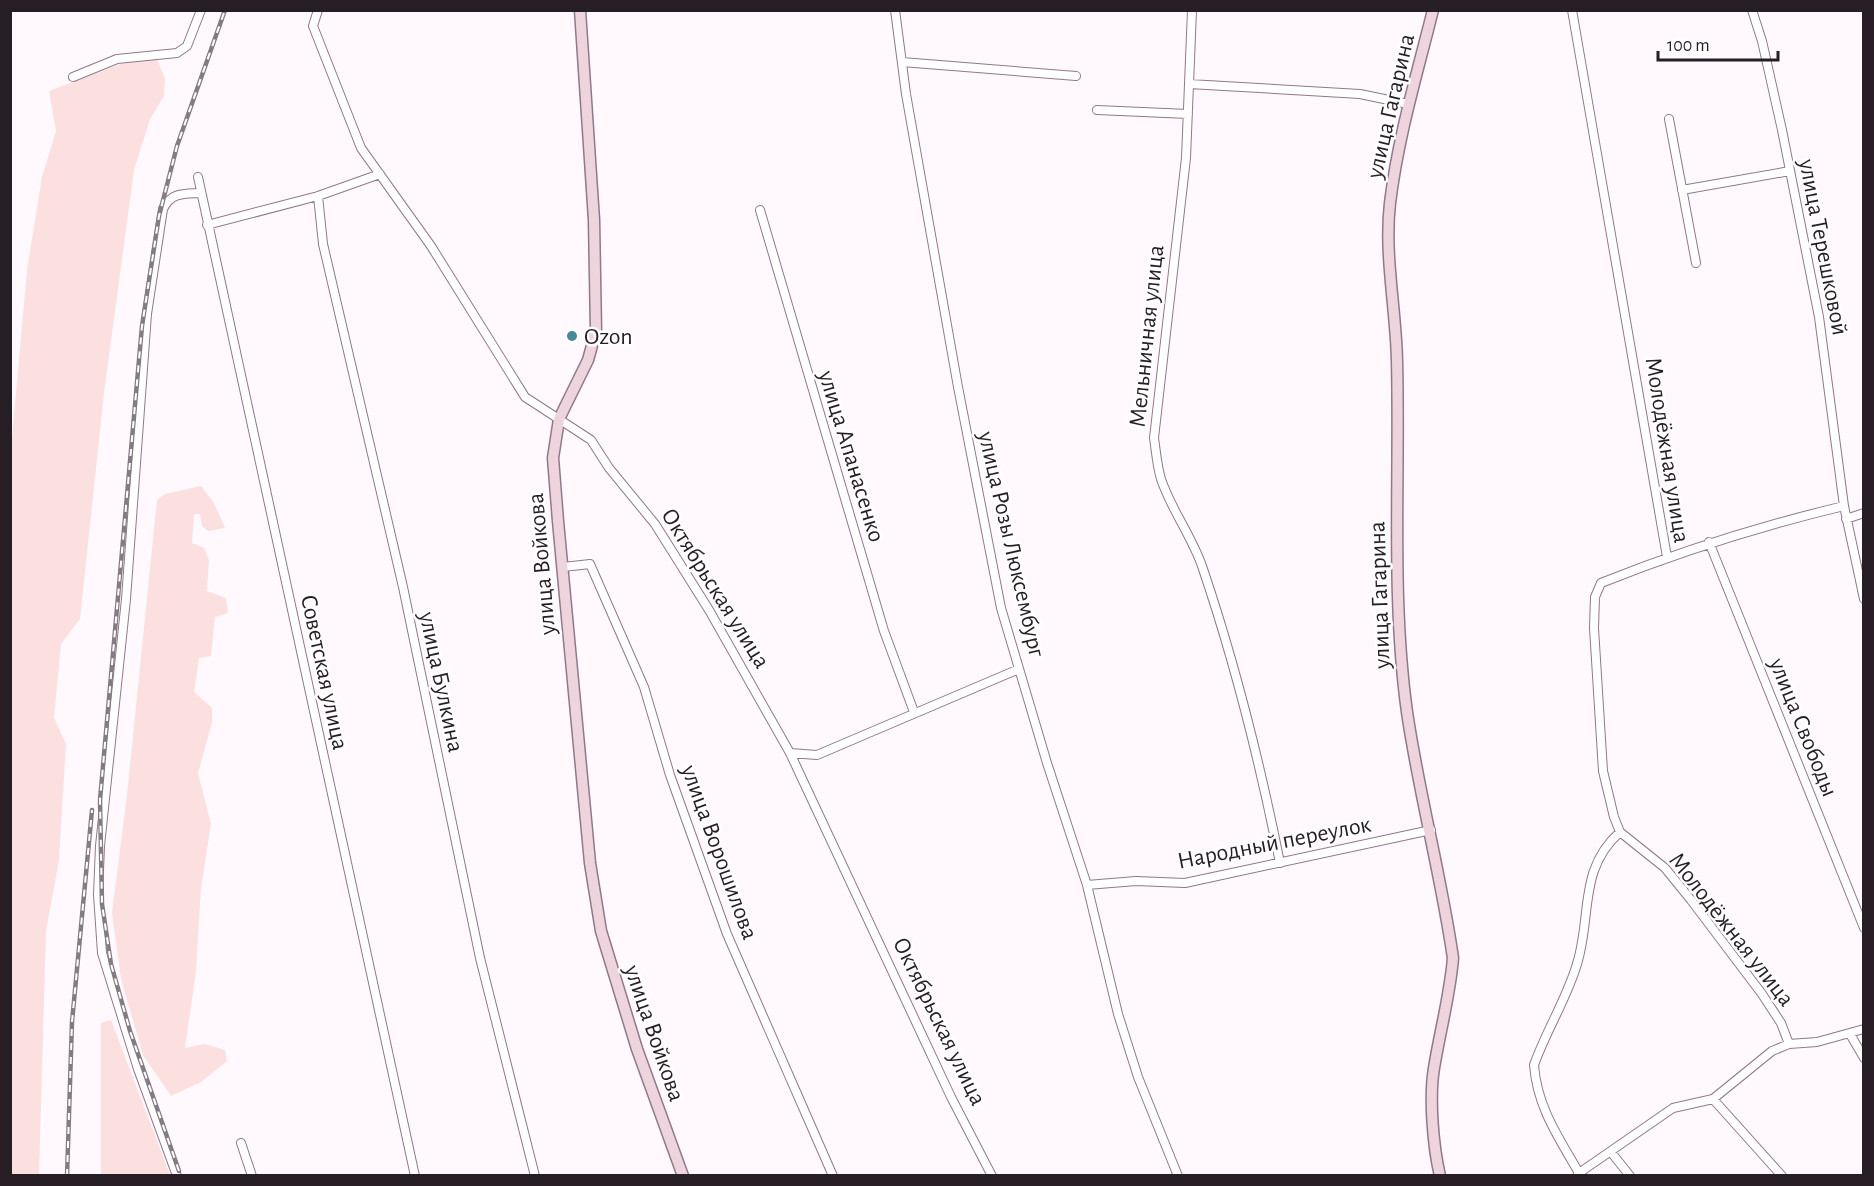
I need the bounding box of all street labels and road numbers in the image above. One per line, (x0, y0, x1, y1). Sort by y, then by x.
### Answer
street label: улица Гагарина (1362, 32, 1419, 182)
street label: улица Терешковой (1794, 156, 1852, 337)
street label: Мельничная улица (1125, 244, 1169, 428)
street label: Молодёжная улица (1640, 356, 1694, 545)
street label: улица Апанасенко (813, 367, 888, 545)
street label: улица Розы Люксембург (973, 428, 1049, 660)
street label: улица Войкова (524, 492, 560, 637)
street label: Октябрьская улица (656, 504, 774, 673)
street label: улица Гагарина (1365, 521, 1395, 670)
street label: Советская улица (296, 592, 352, 752)
street label: улица Булкина (414, 609, 468, 755)
street label: улица Свободы (1764, 654, 1842, 800)
street label: улица Ворошилова (676, 761, 762, 943)
street label: Народный переулок (1175, 812, 1373, 874)
street label: Молодёжная улица (1664, 848, 1798, 1011)
street label: Октябрьская улица (888, 934, 990, 1109)
street label: улица Войкова (619, 961, 689, 1105)

